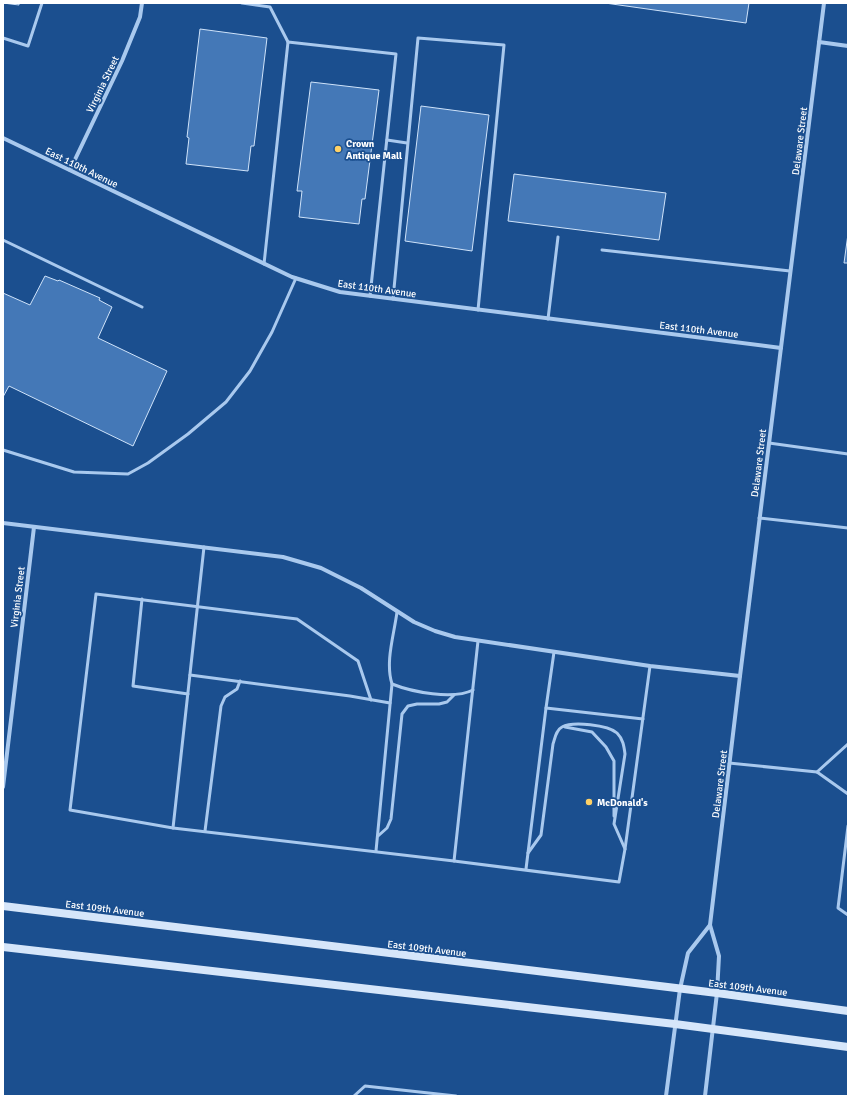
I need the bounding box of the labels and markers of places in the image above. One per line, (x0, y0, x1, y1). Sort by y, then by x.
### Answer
place label: Crown Antique Mall (346, 138, 402, 162)
marker: Crown Antique Mall (333, 144, 343, 154)
marker: McDonald's (584, 797, 594, 807)
place label: McDonald's (597, 797, 648, 809)

